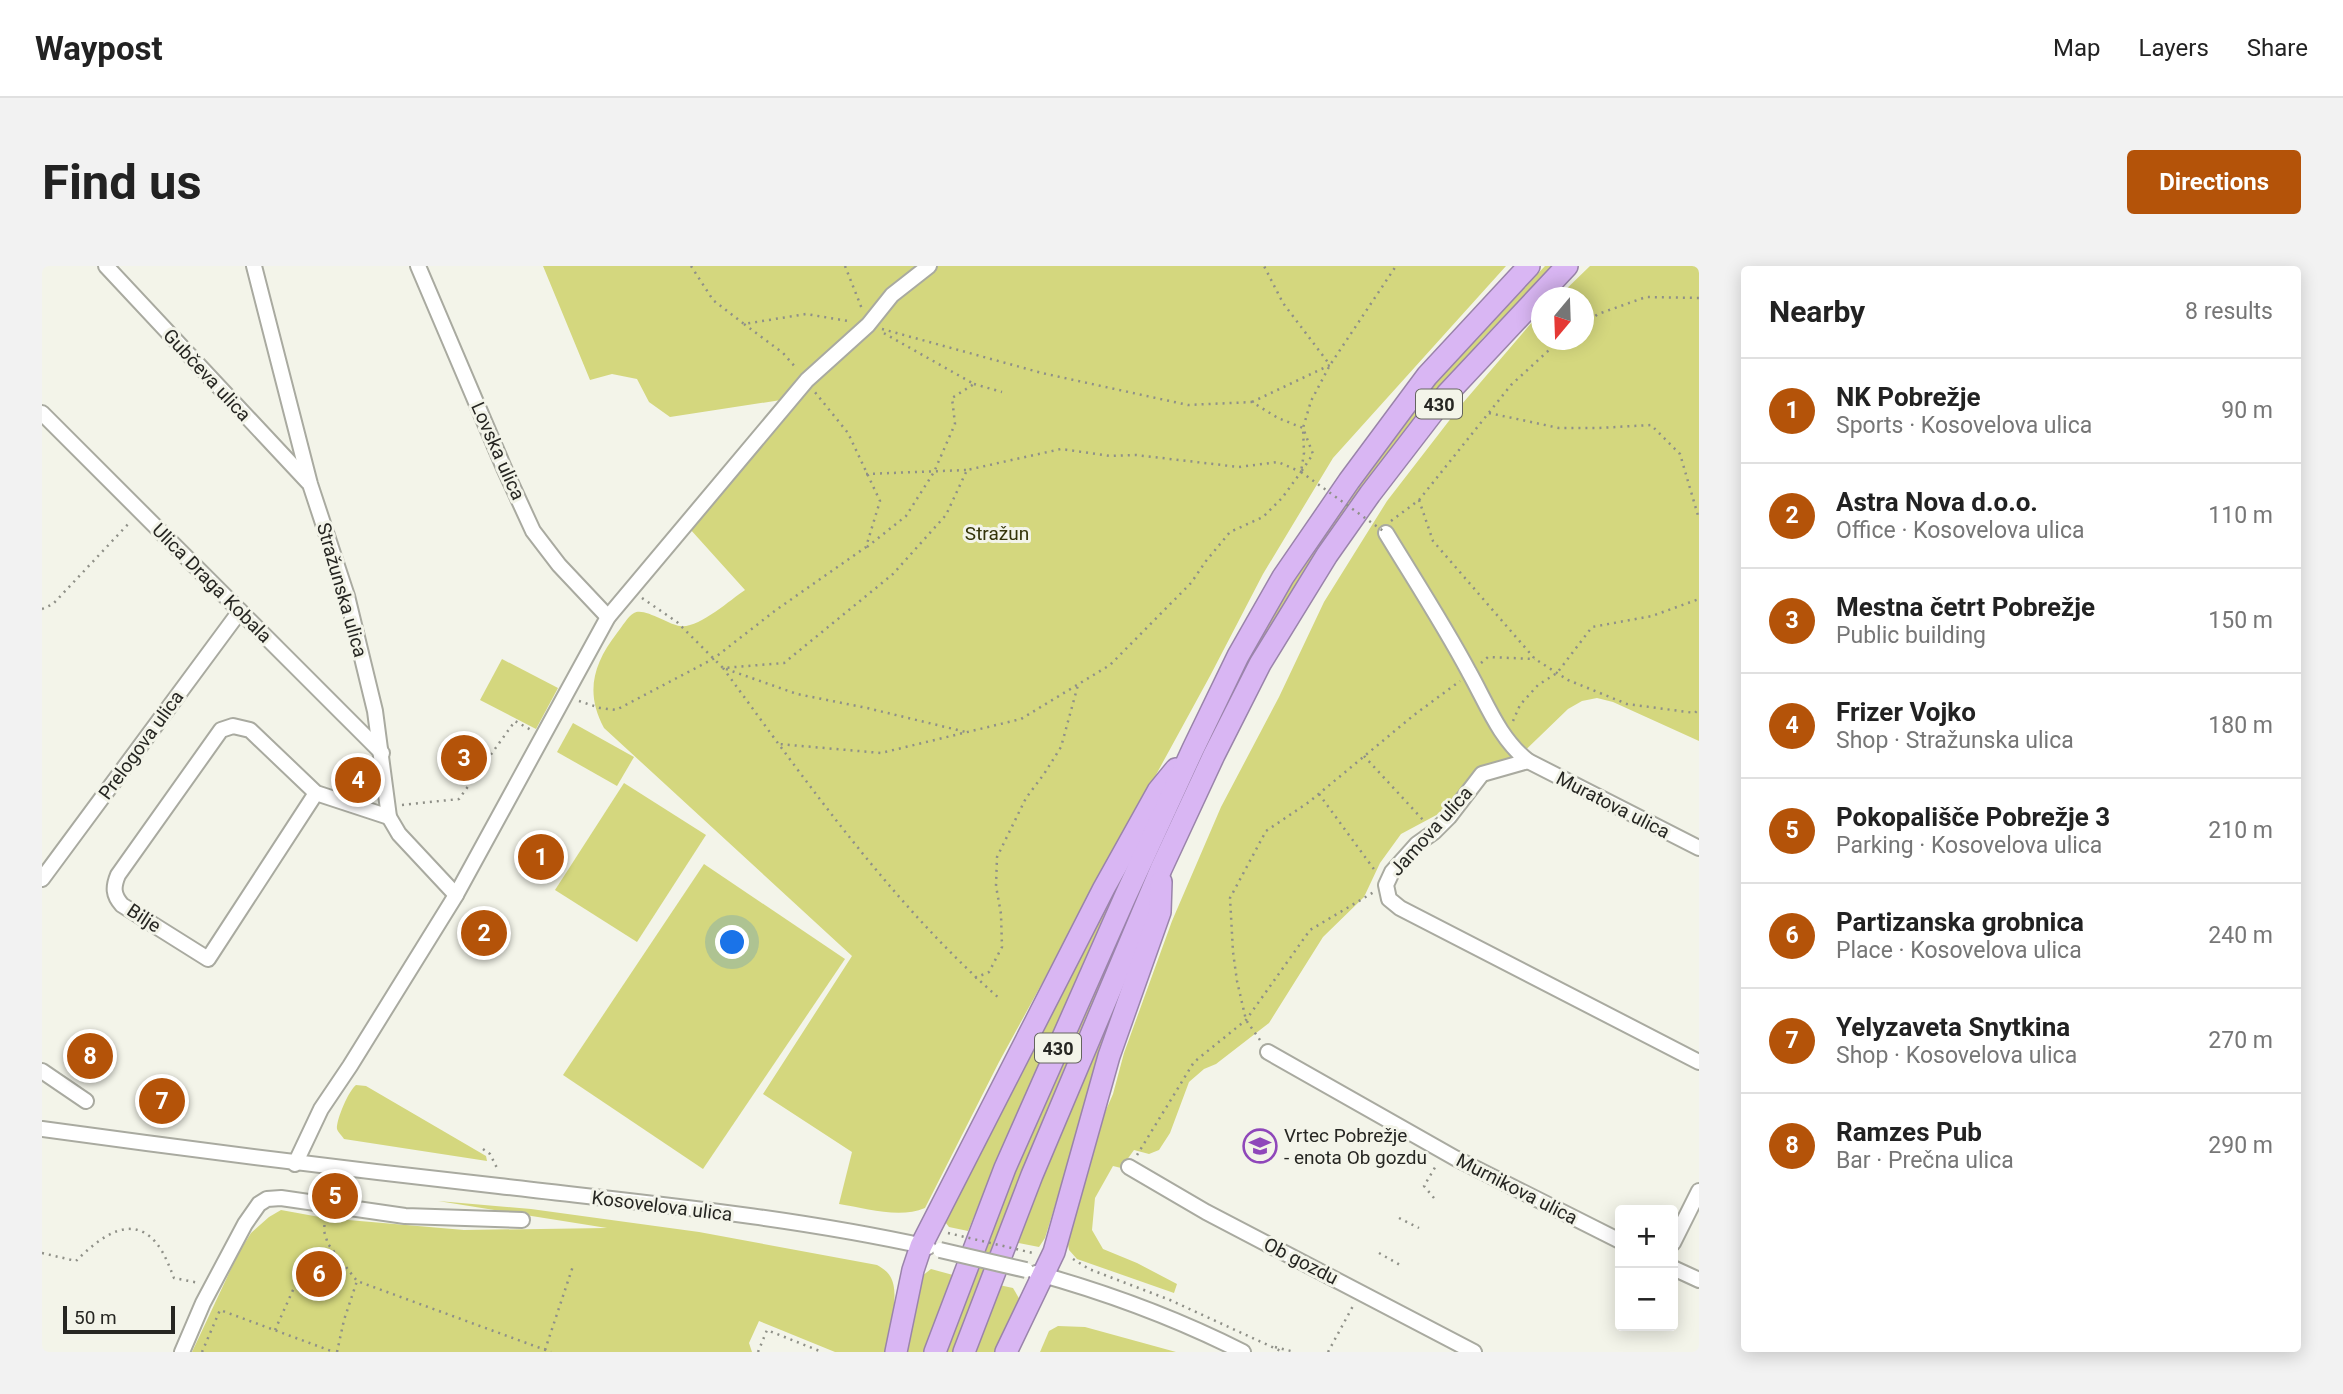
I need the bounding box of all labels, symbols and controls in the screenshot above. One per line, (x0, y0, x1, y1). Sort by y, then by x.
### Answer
text: Waypost (35, 29, 163, 68)
text: Map (2053, 34, 2101, 62)
text: Layers (2139, 34, 2209, 62)
text: Share (2247, 34, 2308, 62)
button: Directions (2127, 150, 2301, 214)
text: Find us (42, 154, 202, 211)
north arrow (1531, 287, 1594, 350)
text: Nearby (1769, 294, 1865, 329)
text: 8 results (2185, 298, 2273, 325)
street label: Gubčeva ulica (158, 324, 256, 426)
text: NK Pobrežje (1836, 382, 1981, 412)
road number: 430 (1416, 390, 1462, 419)
text: 1 (1785, 397, 1799, 424)
text: 90 m (2221, 397, 2273, 424)
street label: Lovska ulica (466, 399, 530, 503)
text: Sports · Kosovelova ulica (1836, 412, 2092, 439)
text: Astra Nova d.o.o. (1836, 487, 2038, 517)
text: 2 (1785, 502, 1799, 529)
text: 110 m (2208, 502, 2273, 529)
text: Office · Kosovelova ulica (1836, 517, 2085, 544)
street label: Ulica Draga Kobala (147, 518, 277, 648)
street label: Stražunska ulica (312, 520, 372, 660)
park label: Stražun (965, 522, 1029, 545)
text: Mestna četrt Pobrežje (1836, 592, 2095, 622)
text: 3 (1785, 607, 1799, 634)
text: 150 m (2208, 607, 2273, 634)
text: Public building (1836, 622, 1986, 649)
street label: Prelogova ulica (94, 686, 188, 804)
text: Frizer Vojko (1836, 697, 1976, 727)
text: 4 (1785, 712, 1799, 739)
text: 180 m (2208, 712, 2273, 739)
text: Shop · Stražunska ulica (1836, 727, 2074, 754)
pin: 3 (441, 732, 487, 784)
pin: 4 (335, 754, 381, 806)
street label: Muratova ulica (1552, 767, 1674, 843)
street label: Jamova ulica (1385, 782, 1477, 880)
text: Pokopališče Pobrežje 3 (1836, 802, 2110, 832)
text: 5 (1785, 817, 1799, 844)
text: 210 m (2208, 817, 2273, 844)
pin: 1 (518, 831, 564, 883)
text: Parking · Kosovelova ulica (1836, 832, 2102, 859)
street label: Bilje (123, 899, 165, 937)
pin: 2 (461, 907, 507, 959)
text: Partizanska grobnica (1836, 907, 2084, 937)
text: 6 (1785, 922, 1799, 949)
text: 240 m (2208, 922, 2273, 949)
your location (715, 925, 749, 959)
text: Place · Kosovelova ulica (1836, 937, 2082, 964)
text: Yelyzaveta Snytkina (1836, 1012, 2070, 1042)
text: 7 (1785, 1027, 1799, 1054)
text: 270 m (2208, 1027, 2273, 1054)
pin: 8 (67, 1030, 113, 1082)
road number: 430 (1035, 1034, 1081, 1062)
text: Shop · Kosovelova ulica (1836, 1042, 2077, 1069)
pin: 7 (139, 1075, 185, 1127)
text: Ramzes Pub (1836, 1117, 1982, 1147)
place label: Vrtec Pobrežje - enota Ob gozdu (1284, 1124, 1427, 1169)
school or university icon: Vrtec Pobrežje - enota Ob gozdu (1241, 1127, 1279, 1165)
text: 8 (1785, 1132, 1799, 1159)
text: 290 m (2208, 1132, 2273, 1159)
text: Bar · Prečna ulica (1836, 1147, 2014, 1174)
street label: Murnikova ulica (1453, 1149, 1581, 1229)
pin: 5 (312, 1170, 358, 1222)
street label: Kosovelova ulica (590, 1186, 734, 1226)
map controls (1615, 1205, 1678, 1331)
button: + (1615, 1205, 1678, 1268)
street label: Ob gozdu (1260, 1233, 1342, 1289)
pin: 6 (296, 1248, 342, 1300)
button: − (1615, 1268, 1678, 1331)
scale bar (63, 1303, 175, 1335)
text: 50 m (74, 1306, 117, 1329)

